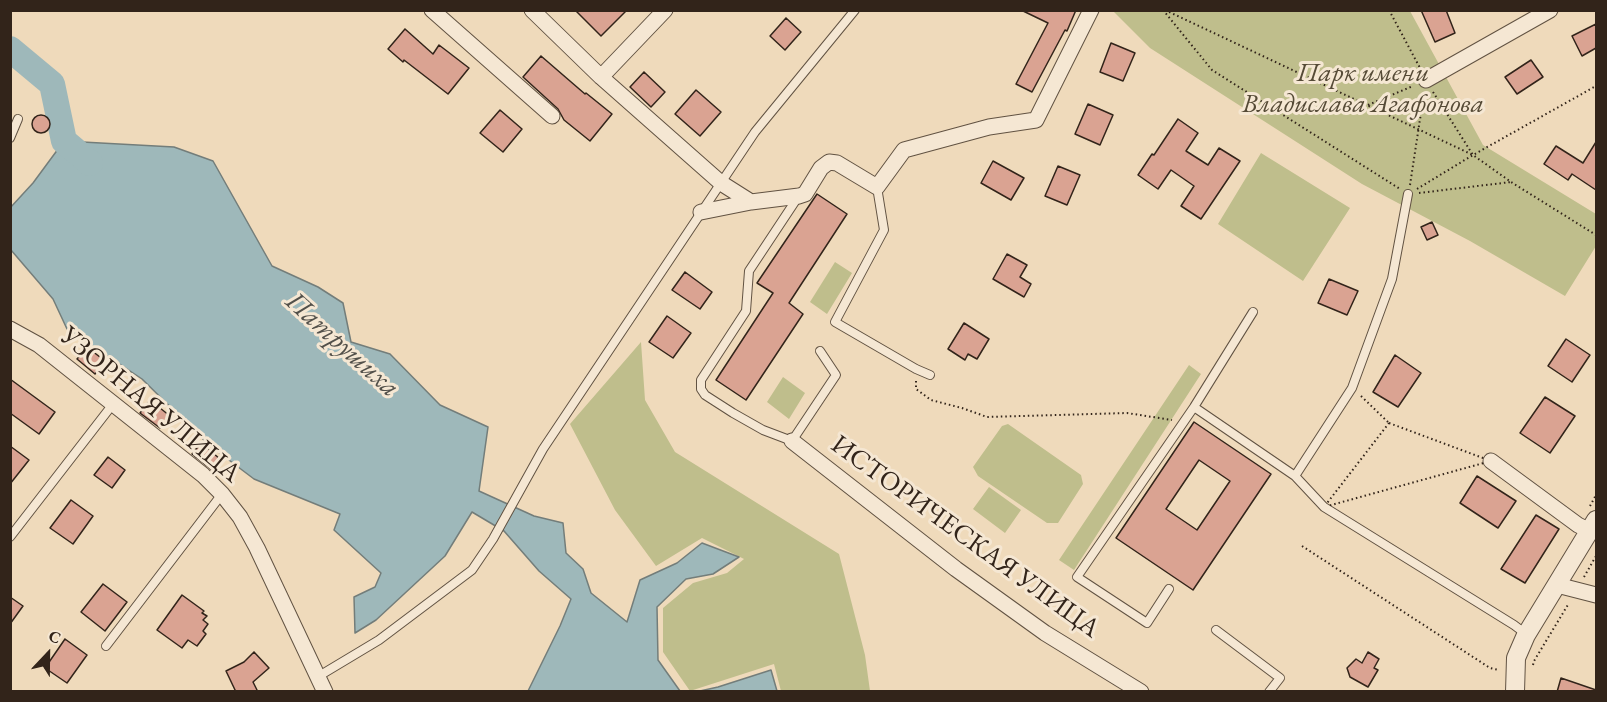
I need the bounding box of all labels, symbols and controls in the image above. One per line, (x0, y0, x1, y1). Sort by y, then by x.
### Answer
park label: Парк имени Владислава Агафонова (1242, 58, 1484, 121)
water label: Патрушиха (278, 285, 406, 405)
street label: УЗОРНАЯ УЛИЦА (53, 320, 247, 490)
street label: ИСТОРИЧЕСКАЯ УЛИЦА (824, 429, 1106, 645)
north arrow (18, 624, 78, 684)
text: С (46, 625, 64, 649)

